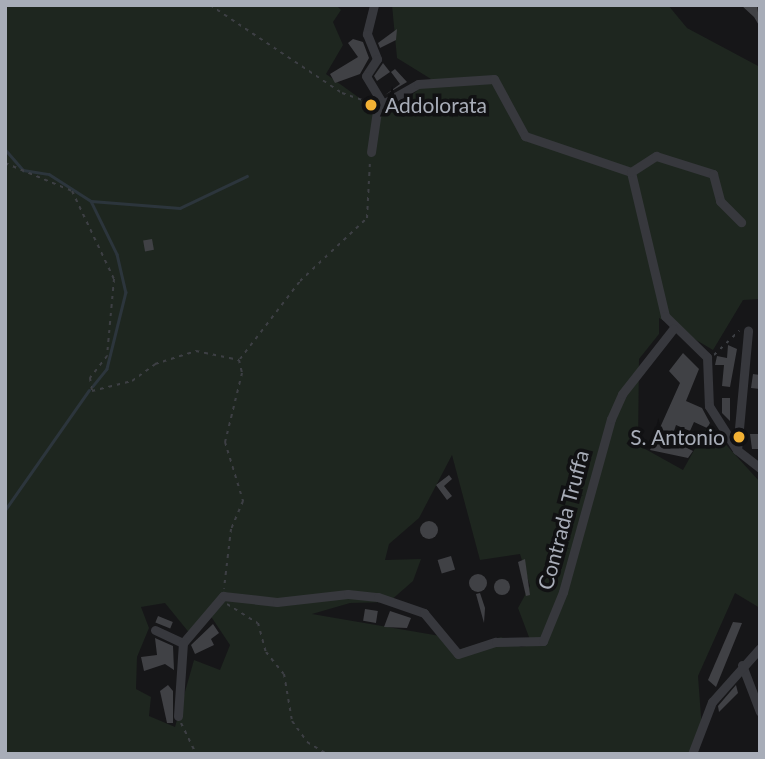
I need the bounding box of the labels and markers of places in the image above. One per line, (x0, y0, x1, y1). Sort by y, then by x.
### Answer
place label: Addolorata (385, 92, 487, 118)
marker: Addolorata (363, 97, 379, 113)
place label: S. Antonio (629, 424, 725, 450)
marker: S. Antonio (731, 429, 747, 445)

